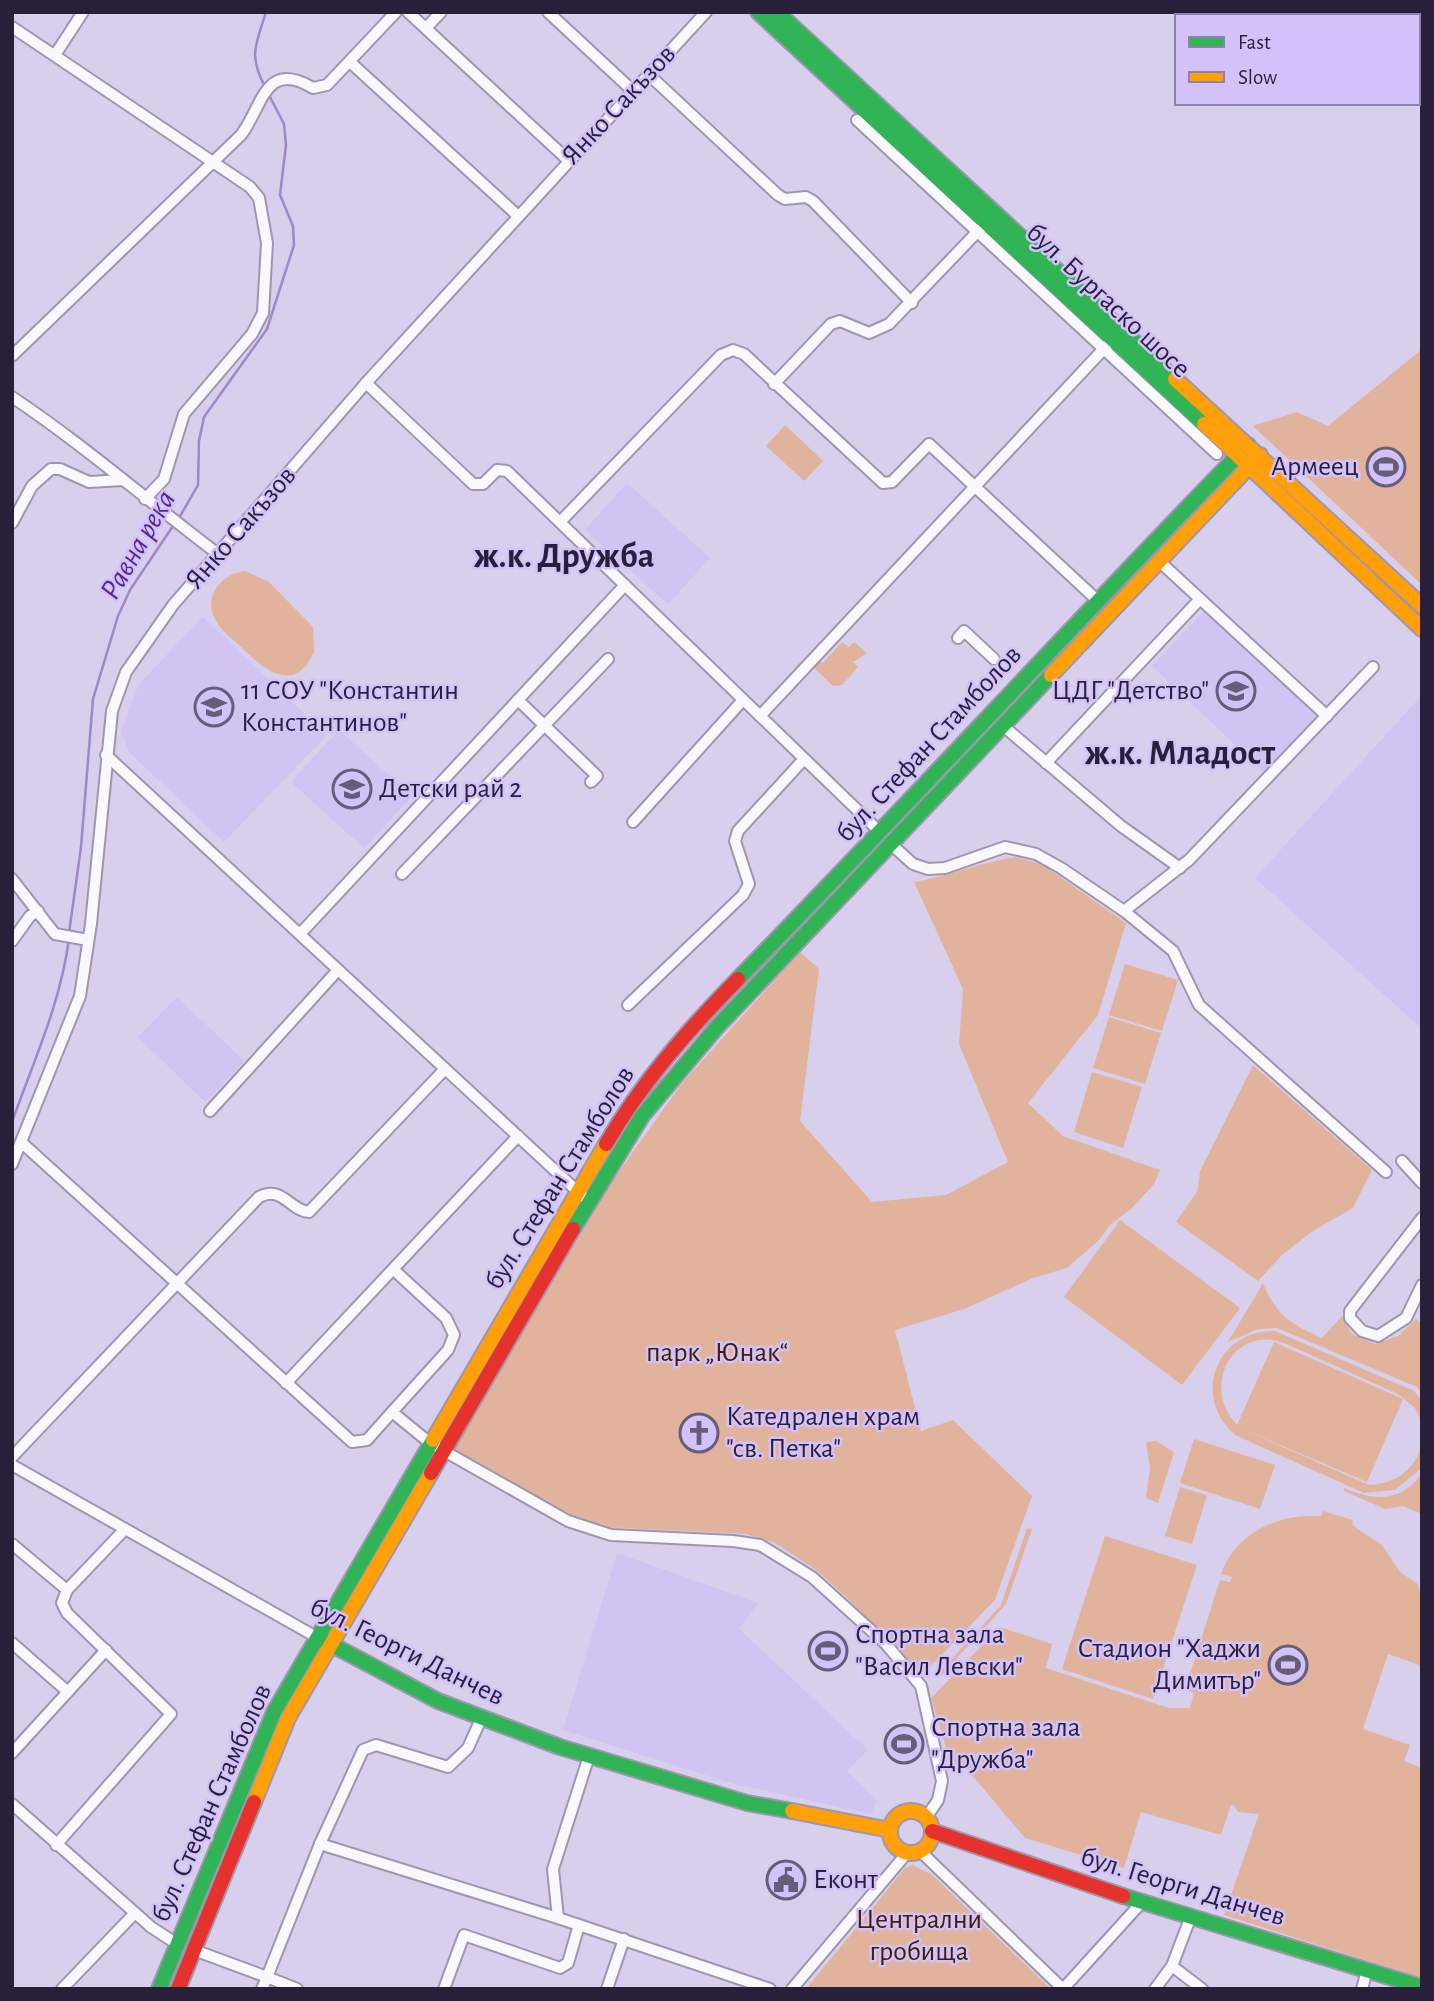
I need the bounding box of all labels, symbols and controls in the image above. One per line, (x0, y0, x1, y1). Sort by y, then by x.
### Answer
legend (1175, 14, 1420, 105)
text: Fast (1238, 32, 1271, 53)
street label: Янко Сакъзов (557, 40, 681, 170)
text: Slow (1238, 67, 1277, 88)
street label: бул. Бургаско шосе (1021, 218, 1195, 384)
sports icon: Армеец (1365, 446, 1407, 488)
place label: Армеец (1271, 453, 1359, 481)
street label: Янко Сакъзов (180, 461, 302, 595)
water label: Равна река (95, 485, 181, 605)
district label: ж.к. Дружба (474, 539, 654, 574)
street label: бул. Стефан Стамболов (831, 640, 1027, 848)
school or university icon: ЦДГ "Детство" (1215, 670, 1257, 712)
place label: 11 СОУ "Константин Константинов" (241, 677, 459, 737)
place label: ЦДГ "Детство" (1052, 677, 1209, 705)
school or university icon: 11 СОУ "Константин Константинов" (193, 686, 235, 728)
district label: ж.к. Младост (1085, 736, 1276, 771)
school or university icon: Детски рай 2 (331, 768, 373, 810)
place label: Детски рай 2 (379, 775, 522, 803)
street label: бул. Стефан Стамболов (480, 1062, 640, 1294)
park label: парк „Юнак“ (646, 1339, 788, 1367)
place label: Катедрален храм "св. Петка" (726, 1403, 920, 1463)
church icon: Катедрален храм "св. Петка" (678, 1412, 720, 1454)
street label: бул. Георги Данчев (305, 1593, 509, 1711)
place label: Спортна зала "Васил Левски" (855, 1621, 1023, 1681)
sports icon: Спортна зала "Васил Левски" (807, 1630, 849, 1672)
place label: Стадион "Хаджи Димитър" (1077, 1635, 1261, 1695)
sports icon: Стадион "Хаджи Димитър" (1267, 1644, 1309, 1686)
street label: бул. Стефан Стамболов (147, 1680, 277, 1926)
place label: Спортна зала "Дружба" (931, 1714, 1081, 1774)
sports icon: Спортна зала "Дружба" (883, 1723, 925, 1765)
street label: бул. Георги Данчев (1077, 1843, 1289, 1931)
public building icon: Еконт (765, 1859, 807, 1901)
place label: Еконт (813, 1866, 879, 1894)
park label: Централни гробища (856, 1906, 982, 1966)

